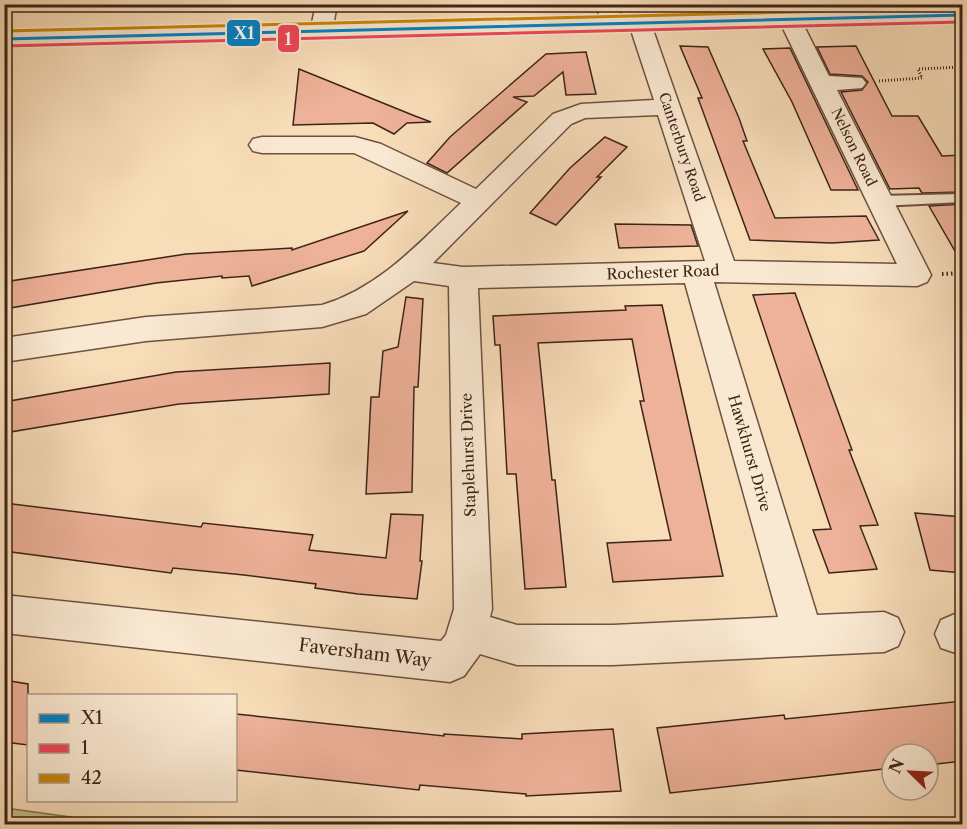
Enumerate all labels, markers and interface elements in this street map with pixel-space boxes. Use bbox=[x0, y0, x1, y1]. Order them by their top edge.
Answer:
line badge: X1 bbox=[226, 19, 261, 47]
text: X1 bbox=[233, 23, 255, 43]
line badge: 1 bbox=[277, 24, 300, 53]
text: 1 bbox=[284, 29, 292, 49]
street label: Canterbury Road bbox=[655, 90, 709, 204]
street label: Nelson Road bbox=[827, 105, 881, 190]
street label: Rochester Road bbox=[606, 261, 720, 283]
street label: Hawkhurst Drive bbox=[724, 392, 776, 514]
street label: Staplehurst Drive bbox=[456, 393, 480, 517]
street label: Faversham Way bbox=[297, 634, 434, 672]
legend bbox=[27, 694, 237, 802]
text: X1 bbox=[80, 707, 103, 729]
text: 1 bbox=[81, 737, 89, 759]
north arrow bbox=[880, 742, 940, 802]
text: N bbox=[884, 755, 908, 776]
text: 42 bbox=[81, 767, 102, 789]

